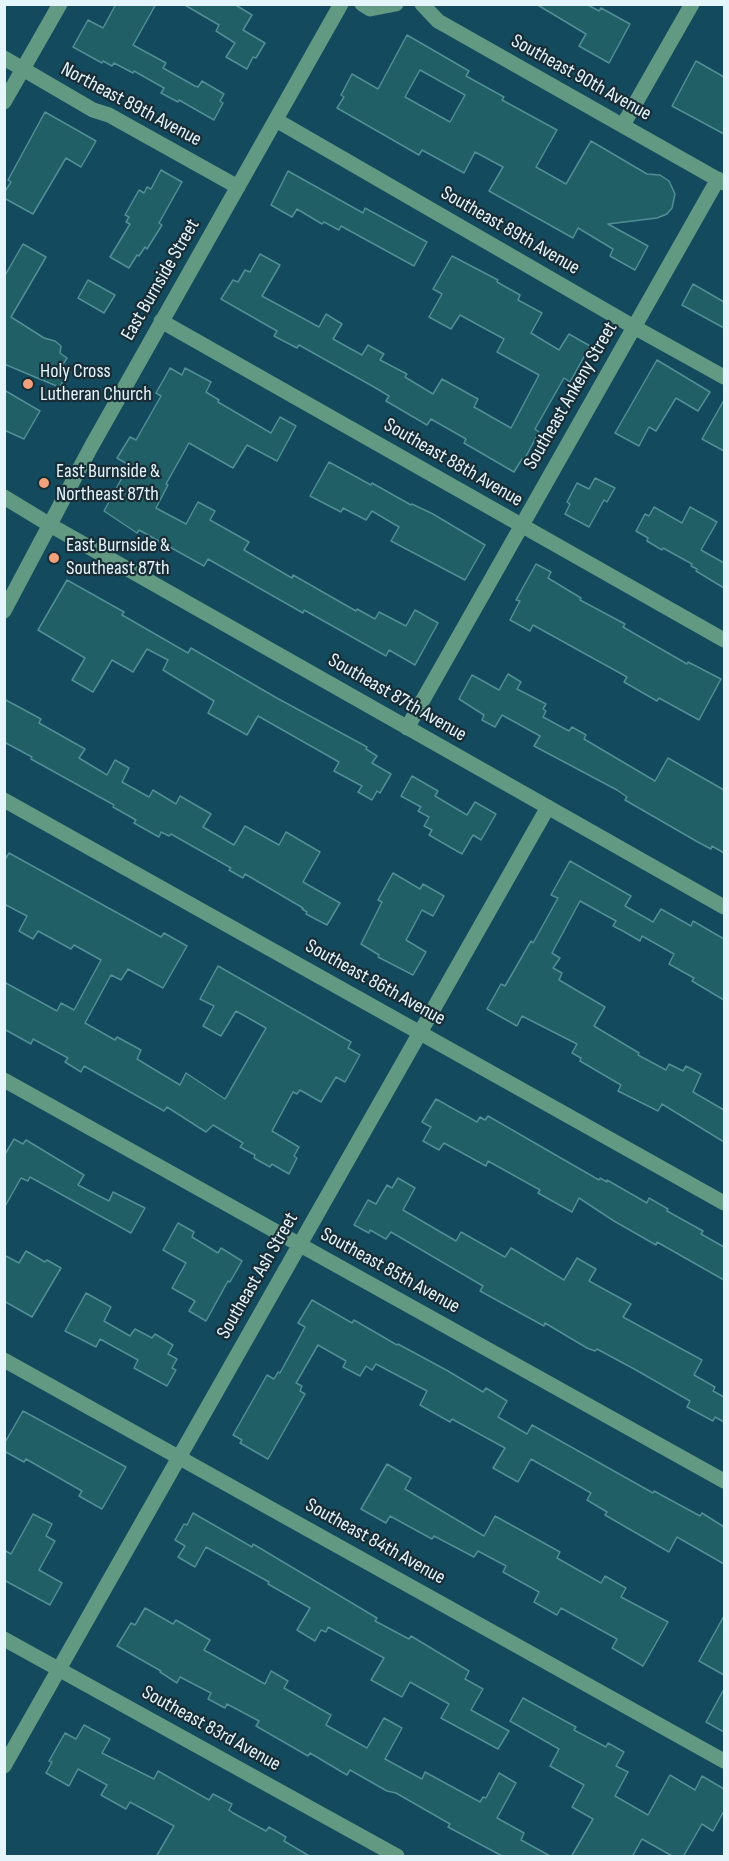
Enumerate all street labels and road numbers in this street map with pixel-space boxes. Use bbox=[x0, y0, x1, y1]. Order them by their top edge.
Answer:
street label: Southeast 90th Avenue bbox=[507, 30, 655, 126]
street label: Northeast 89th Avenue bbox=[57, 58, 205, 152]
street label: Southeast 89th Avenue bbox=[436, 181, 584, 281]
street label: East Burnside Street bbox=[117, 215, 205, 345]
street label: Southeast Ankeny Street bbox=[519, 318, 623, 474]
street label: Southeast 88th Avenue bbox=[379, 414, 527, 512]
street label: Southeast 87th Avenue bbox=[324, 649, 470, 747]
street label: Southeast 86th Avenue bbox=[301, 935, 449, 1031]
street label: Southeast Ash Street bbox=[212, 1209, 304, 1343]
street label: Southeast 85th Avenue bbox=[316, 1223, 464, 1319]
street label: Southeast 84th Avenue bbox=[301, 1494, 449, 1590]
street label: Southeast 83rd Avenue bbox=[137, 1681, 285, 1777]

